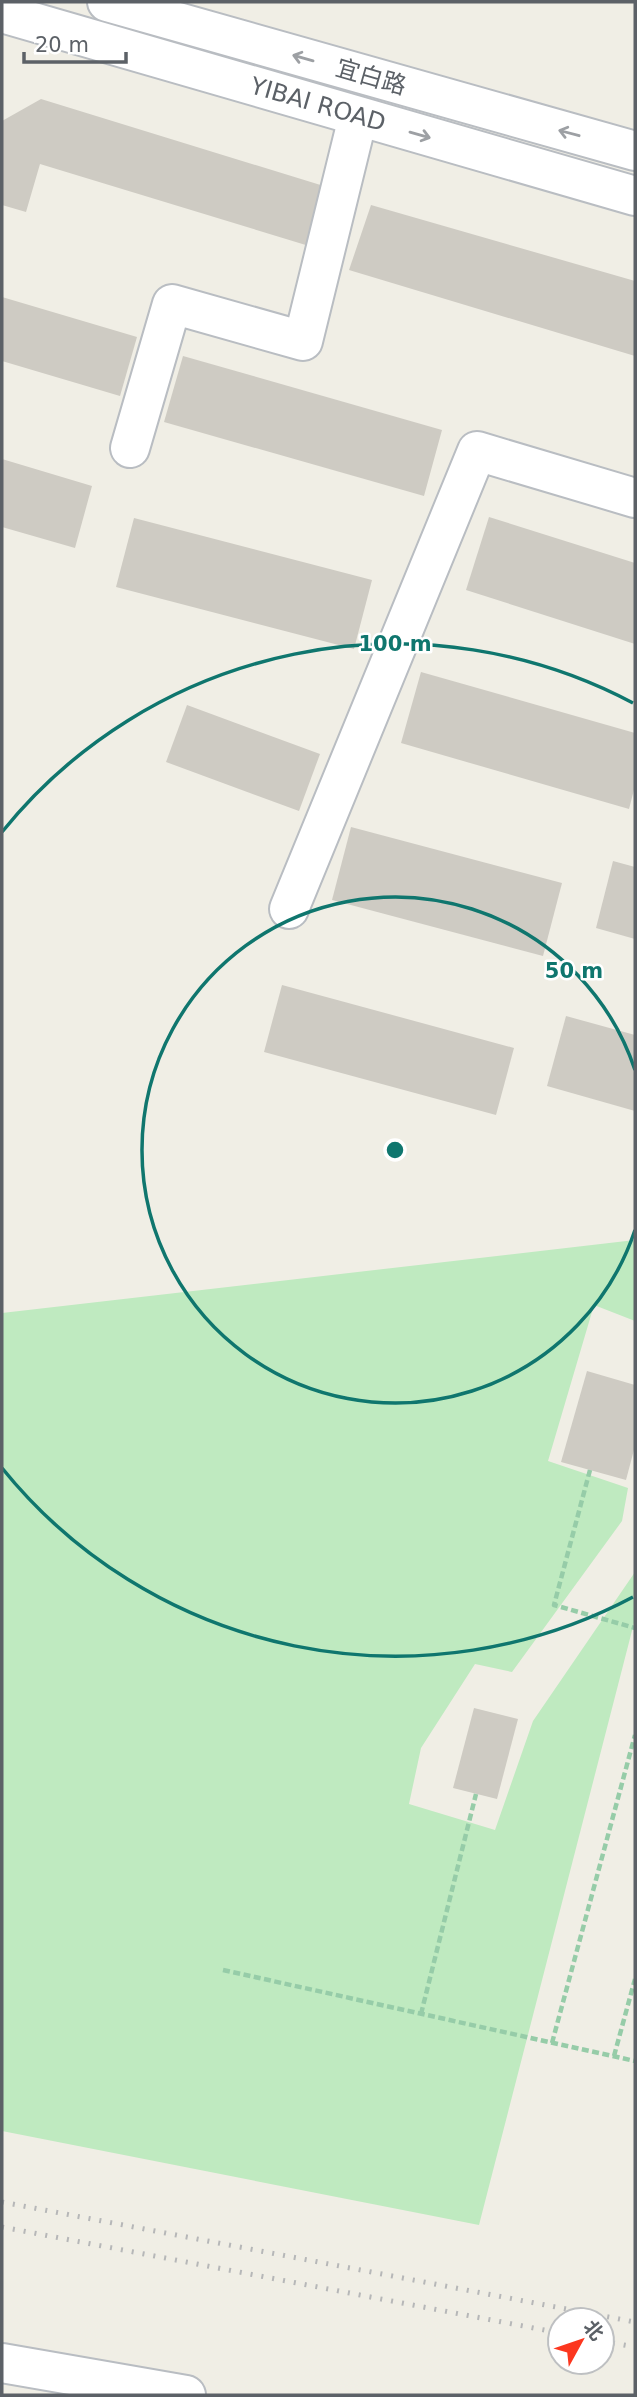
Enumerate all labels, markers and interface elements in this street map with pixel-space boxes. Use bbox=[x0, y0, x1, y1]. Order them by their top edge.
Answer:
scale bar bbox=[24, 21, 126, 65]
text: 20 m bbox=[35, 33, 89, 57]
one-way arrow bbox=[293, 50, 315, 63]
street label: 宜白路 bbox=[333, 54, 409, 100]
street label: YIBAI ROAD bbox=[246, 71, 389, 137]
one-way arrow bbox=[559, 126, 581, 139]
one-way arrow bbox=[409, 129, 431, 142]
text: 100 m bbox=[358, 632, 432, 656]
text: 50 m bbox=[545, 959, 603, 983]
centre of rings bbox=[383, 1138, 407, 1162]
north arrow bbox=[546, 2306, 616, 2376]
text: 北 bbox=[579, 2316, 609, 2344]

